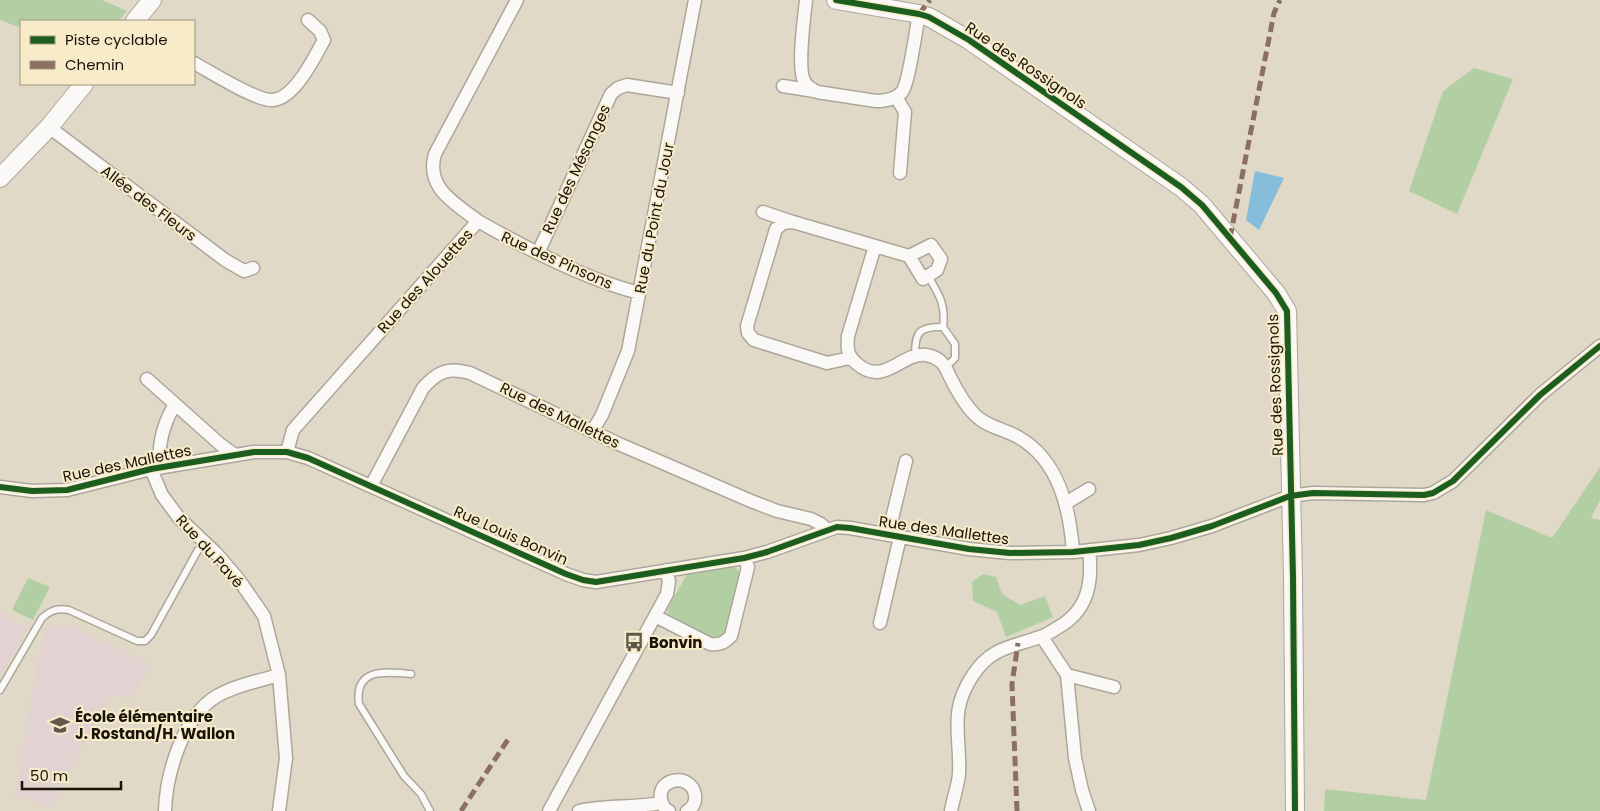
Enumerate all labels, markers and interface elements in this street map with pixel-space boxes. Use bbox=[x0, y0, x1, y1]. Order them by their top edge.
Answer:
street label: Rue des Rossignols bbox=[961, 17, 1091, 114]
legend bbox=[20, 20, 195, 85]
text: Piste cyclable bbox=[65, 29, 168, 50]
text: Chemin bbox=[65, 54, 124, 75]
street label: Rue des Mésanges bbox=[537, 101, 615, 237]
street label: Rue du Point du Jour bbox=[629, 140, 679, 295]
street label: Allée des Fleurs bbox=[97, 160, 201, 246]
street label: Rue des Alouettes bbox=[372, 224, 478, 338]
street label: Rue des Pinsons bbox=[498, 226, 616, 294]
street label: Rue des Rossignols bbox=[1262, 313, 1288, 456]
street label: Rue des Mallettes bbox=[496, 377, 624, 453]
street label: Rue des Mallettes bbox=[61, 439, 193, 487]
street label: Rue Louis Bonvin bbox=[450, 500, 572, 570]
street label: Rue du Pavé bbox=[171, 510, 249, 592]
street label: Rue des Mallettes bbox=[878, 510, 1011, 550]
bus stop icon: Bonvin bbox=[623, 631, 645, 653]
place label: Bonvin bbox=[649, 632, 702, 653]
place label: École élémentaire J. Rostand/H. Wallon bbox=[75, 706, 235, 744]
school or university icon: École élémentaire J. Rostand/H. Wallon bbox=[49, 714, 71, 736]
scale bar bbox=[22, 758, 121, 790]
text: 50 m bbox=[30, 765, 68, 786]

